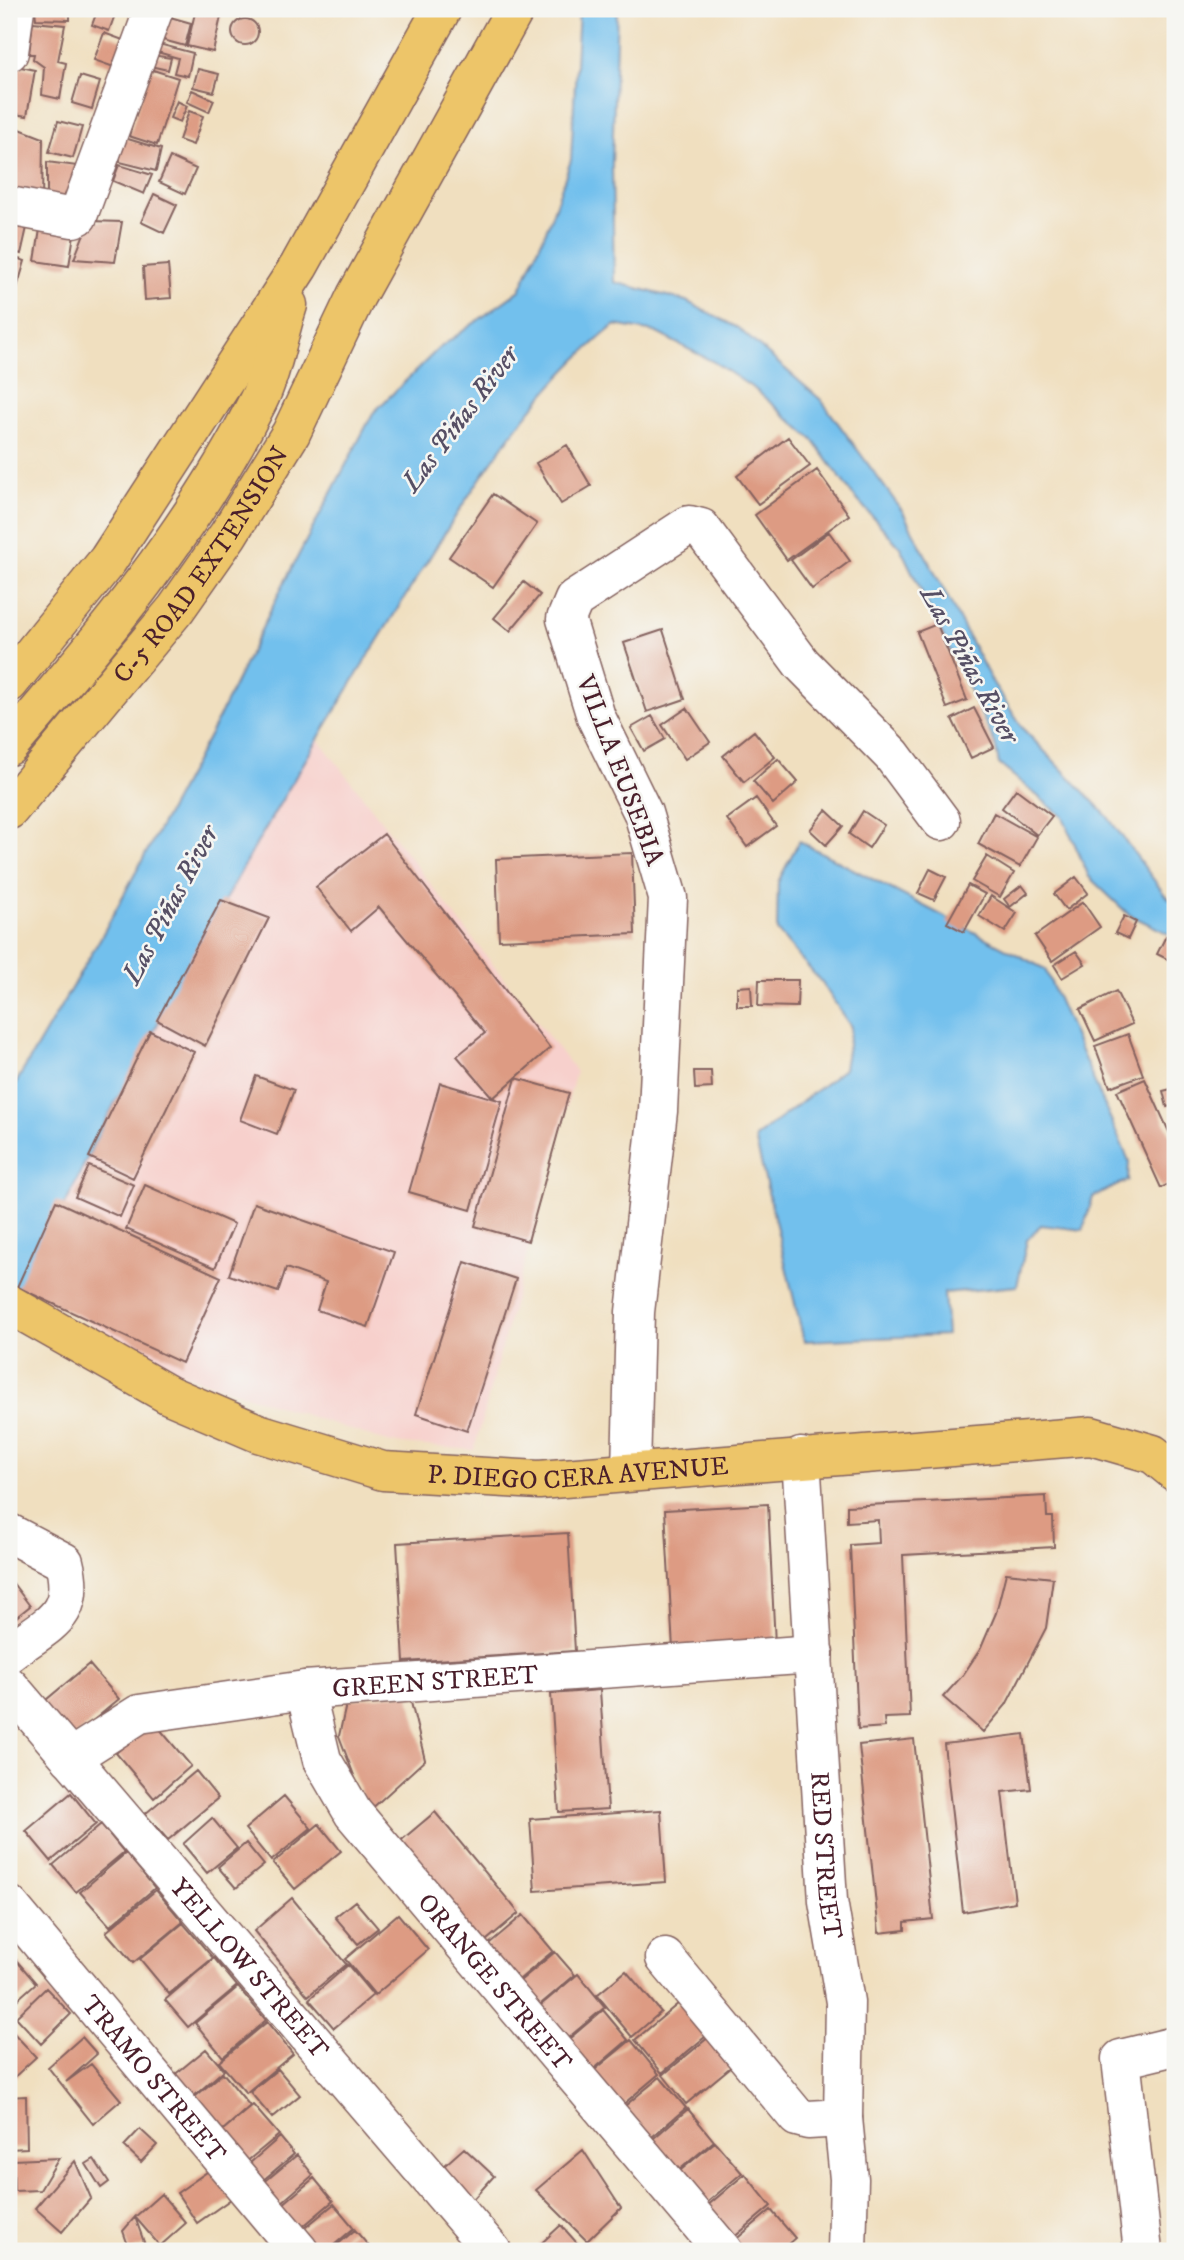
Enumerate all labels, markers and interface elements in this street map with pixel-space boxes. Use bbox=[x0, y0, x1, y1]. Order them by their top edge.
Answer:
water label: Las Piñas River bbox=[393, 337, 528, 501]
street label: C-5 ROAD EXTENSION bbox=[106, 440, 297, 690]
water label: Las Piñas River bbox=[911, 578, 1028, 751]
street label: VILLA EUSEBIA bbox=[568, 670, 671, 871]
water label: Las Piñas River bbox=[113, 818, 228, 992]
street label: P. DIEGO CERA AVENUE bbox=[427, 1450, 730, 1498]
street label: GREEN STREET bbox=[331, 1659, 540, 1706]
street label: RED STREET bbox=[802, 1771, 849, 1942]
street label: YELLOW STREET bbox=[163, 1872, 336, 2066]
street label: ORANGE STREET bbox=[410, 1887, 579, 2078]
street label: TRAMO STREET bbox=[73, 1989, 233, 2170]

